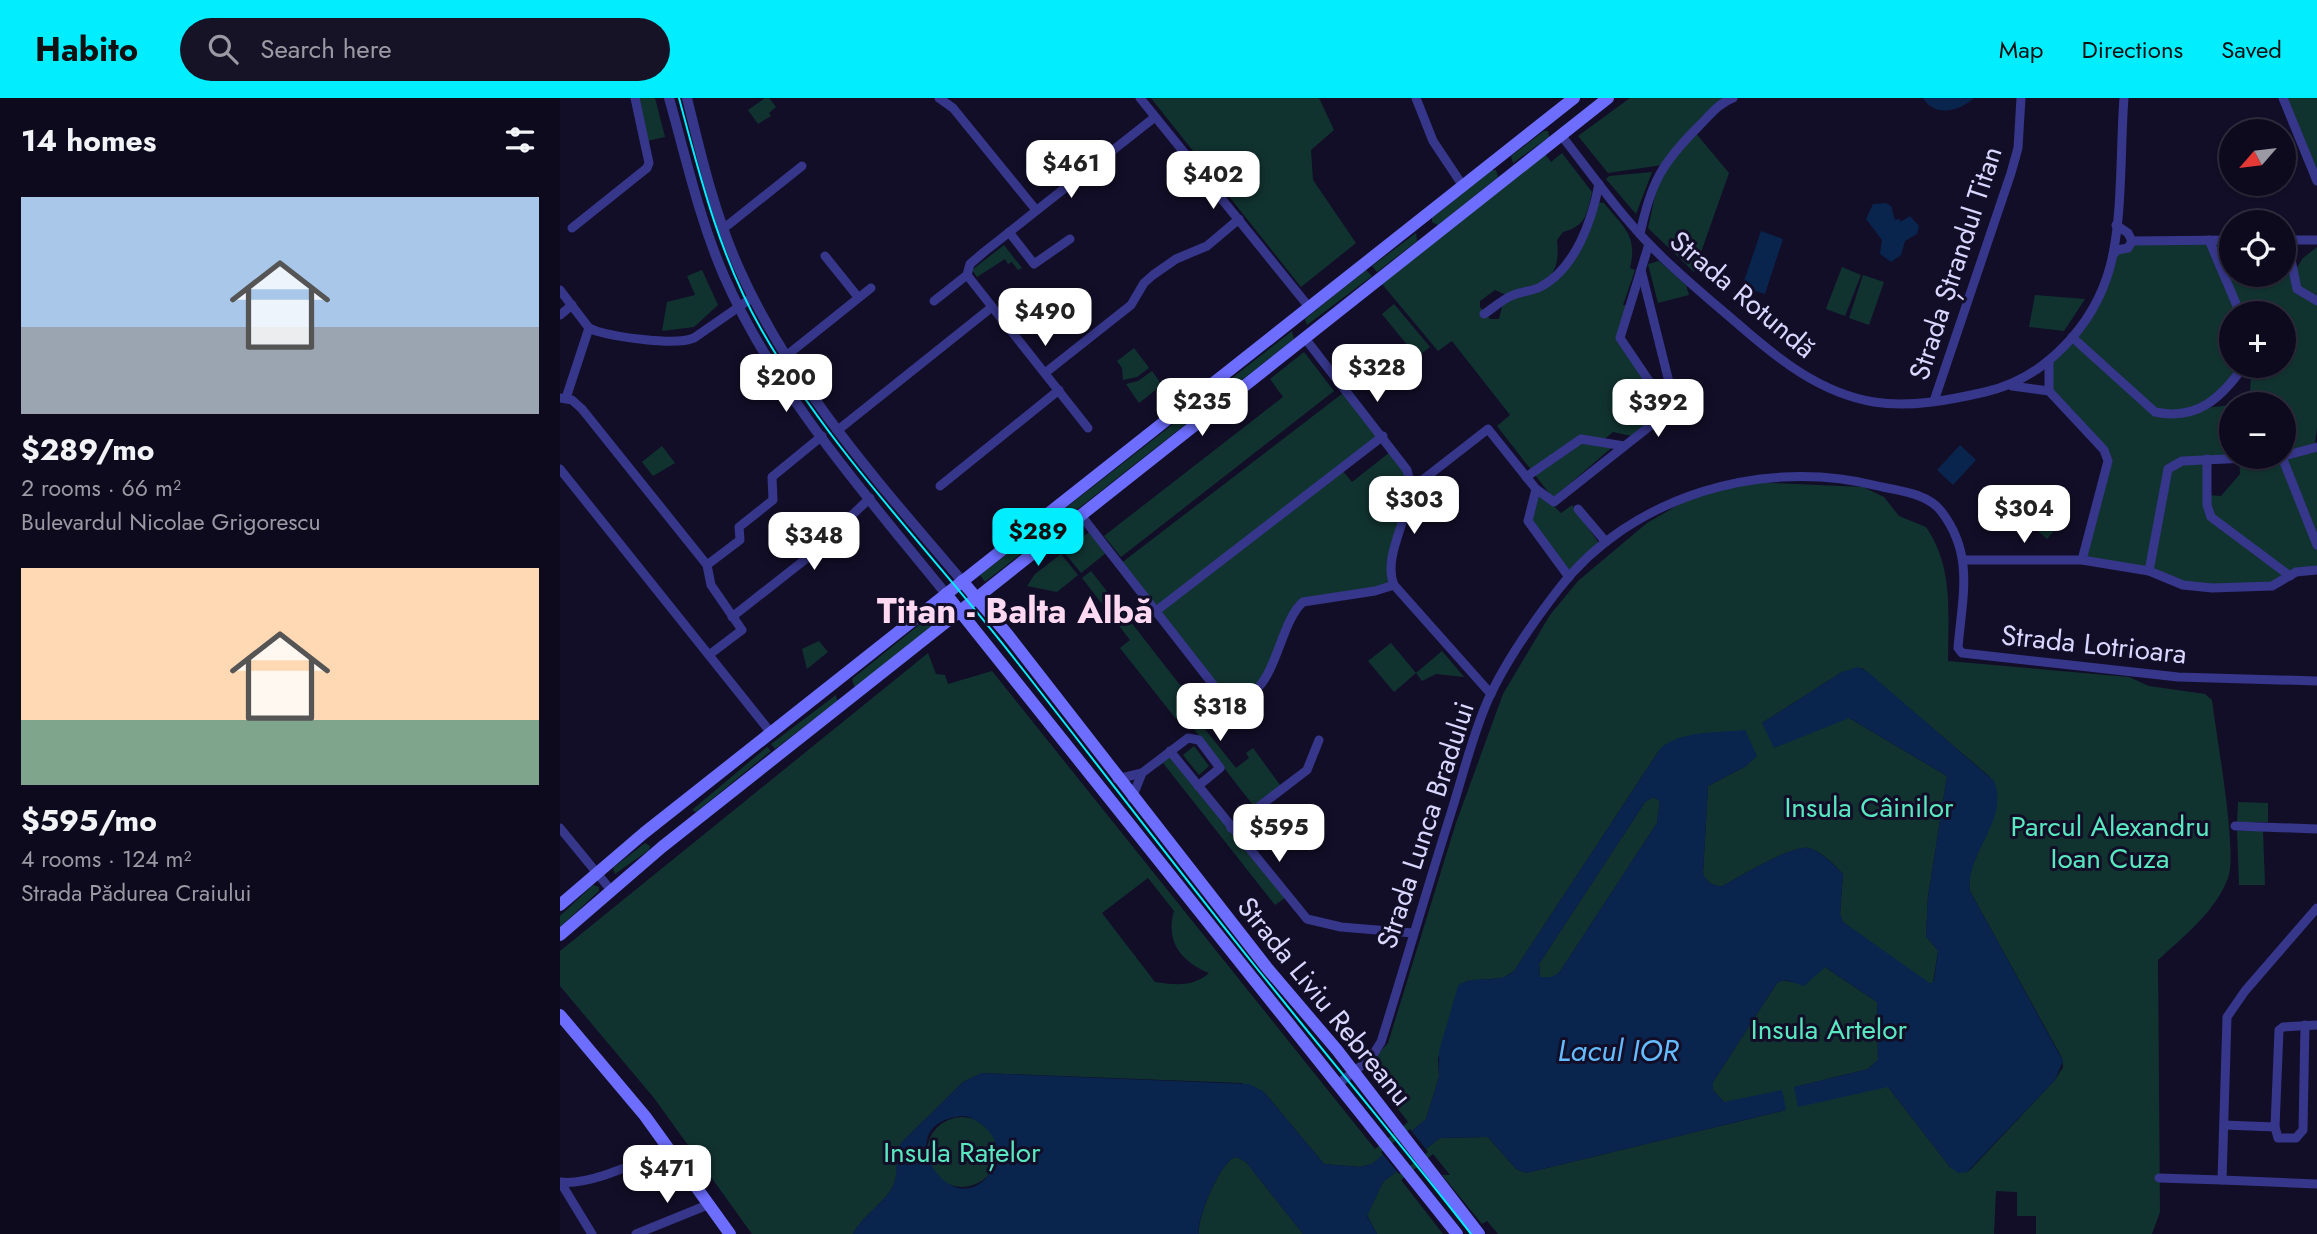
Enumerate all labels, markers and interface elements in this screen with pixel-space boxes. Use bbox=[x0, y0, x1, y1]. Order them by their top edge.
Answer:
search box bbox=[180, 18, 670, 81]
text: Habito bbox=[35, 26, 138, 73]
icon: search bbox=[204, 30, 242, 68]
text: Search here bbox=[260, 30, 392, 68]
text: Map bbox=[1999, 32, 2044, 67]
text: Directions bbox=[2082, 32, 2183, 67]
text: Saved bbox=[2221, 32, 2282, 67]
text: 14 homes bbox=[21, 119, 156, 162]
north arrow bbox=[2219, 119, 2296, 196]
map controls bbox=[2219, 119, 2296, 469]
icon: filters bbox=[501, 121, 539, 159]
pin: $461 bbox=[1030, 140, 1112, 200]
street label: Strada Ștrandul Titan bbox=[1898, 141, 2013, 385]
text: $461 bbox=[1042, 146, 1100, 180]
pin: $402 bbox=[1172, 152, 1254, 211]
text: $402 bbox=[1183, 157, 1243, 191]
button: locate bbox=[2219, 210, 2296, 287]
street label: Strada Rotundă bbox=[1661, 221, 1825, 368]
icon: home bbox=[217, 242, 343, 368]
pin: $490 bbox=[1004, 288, 1086, 348]
text: $490 bbox=[1015, 294, 1075, 328]
button: + bbox=[2219, 301, 2296, 378]
pin: $328 bbox=[1336, 344, 1418, 404]
text: $328 bbox=[1348, 350, 1406, 384]
pin: $200 bbox=[745, 354, 827, 414]
text: $200 bbox=[756, 360, 816, 394]
pin: $235 bbox=[1161, 378, 1243, 438]
pin: $392 bbox=[1617, 380, 1699, 439]
text: $235 bbox=[1173, 384, 1231, 418]
text: $392 bbox=[1628, 385, 1688, 419]
button: − bbox=[2219, 392, 2296, 469]
text: $289/mo bbox=[21, 428, 155, 471]
text: 2 rooms · 66 m² bbox=[21, 471, 181, 505]
pin: $303 bbox=[1373, 476, 1455, 536]
text: $303 bbox=[1385, 482, 1443, 516]
pin: $304 bbox=[1983, 486, 2065, 545]
text: $304 bbox=[1994, 491, 2054, 525]
text: Bulevardul Nicolae Grigorescu bbox=[21, 505, 321, 539]
pin: $289 bbox=[997, 508, 1079, 568]
pin: $348 bbox=[773, 512, 855, 572]
text: $289 bbox=[1008, 514, 1068, 548]
text: $348 bbox=[784, 518, 844, 552]
district label: Titan - Balta Albă bbox=[877, 586, 1153, 636]
icon: home bbox=[217, 613, 343, 739]
street label: Strada Lotrioara bbox=[1999, 614, 2189, 675]
pin: $318 bbox=[1179, 684, 1261, 743]
text: $318 bbox=[1193, 689, 1247, 723]
street label: Strada Lunca Bradului bbox=[1366, 696, 1485, 954]
park label: Insula Câinilor bbox=[1784, 787, 1954, 828]
text: $595/mo bbox=[21, 799, 157, 842]
pin: $595 bbox=[1238, 804, 1320, 864]
park label: Parcul Alexandru Ioan Cuza bbox=[2010, 806, 2210, 879]
text: $595 bbox=[1249, 810, 1309, 844]
text: 4 rooms · 124 m² bbox=[21, 842, 192, 876]
text: Strada Pădurea Craiului bbox=[21, 876, 252, 910]
street label: Strada Liviu Rebreanu bbox=[1227, 888, 1422, 1114]
park label: Insula Artelor bbox=[1751, 1009, 1908, 1050]
water label: Lacul IOR bbox=[1557, 1029, 1679, 1072]
park label: Insula Rațelor bbox=[883, 1132, 1041, 1173]
pin: $471 bbox=[626, 1146, 708, 1205]
text: $471 bbox=[639, 1151, 695, 1185]

